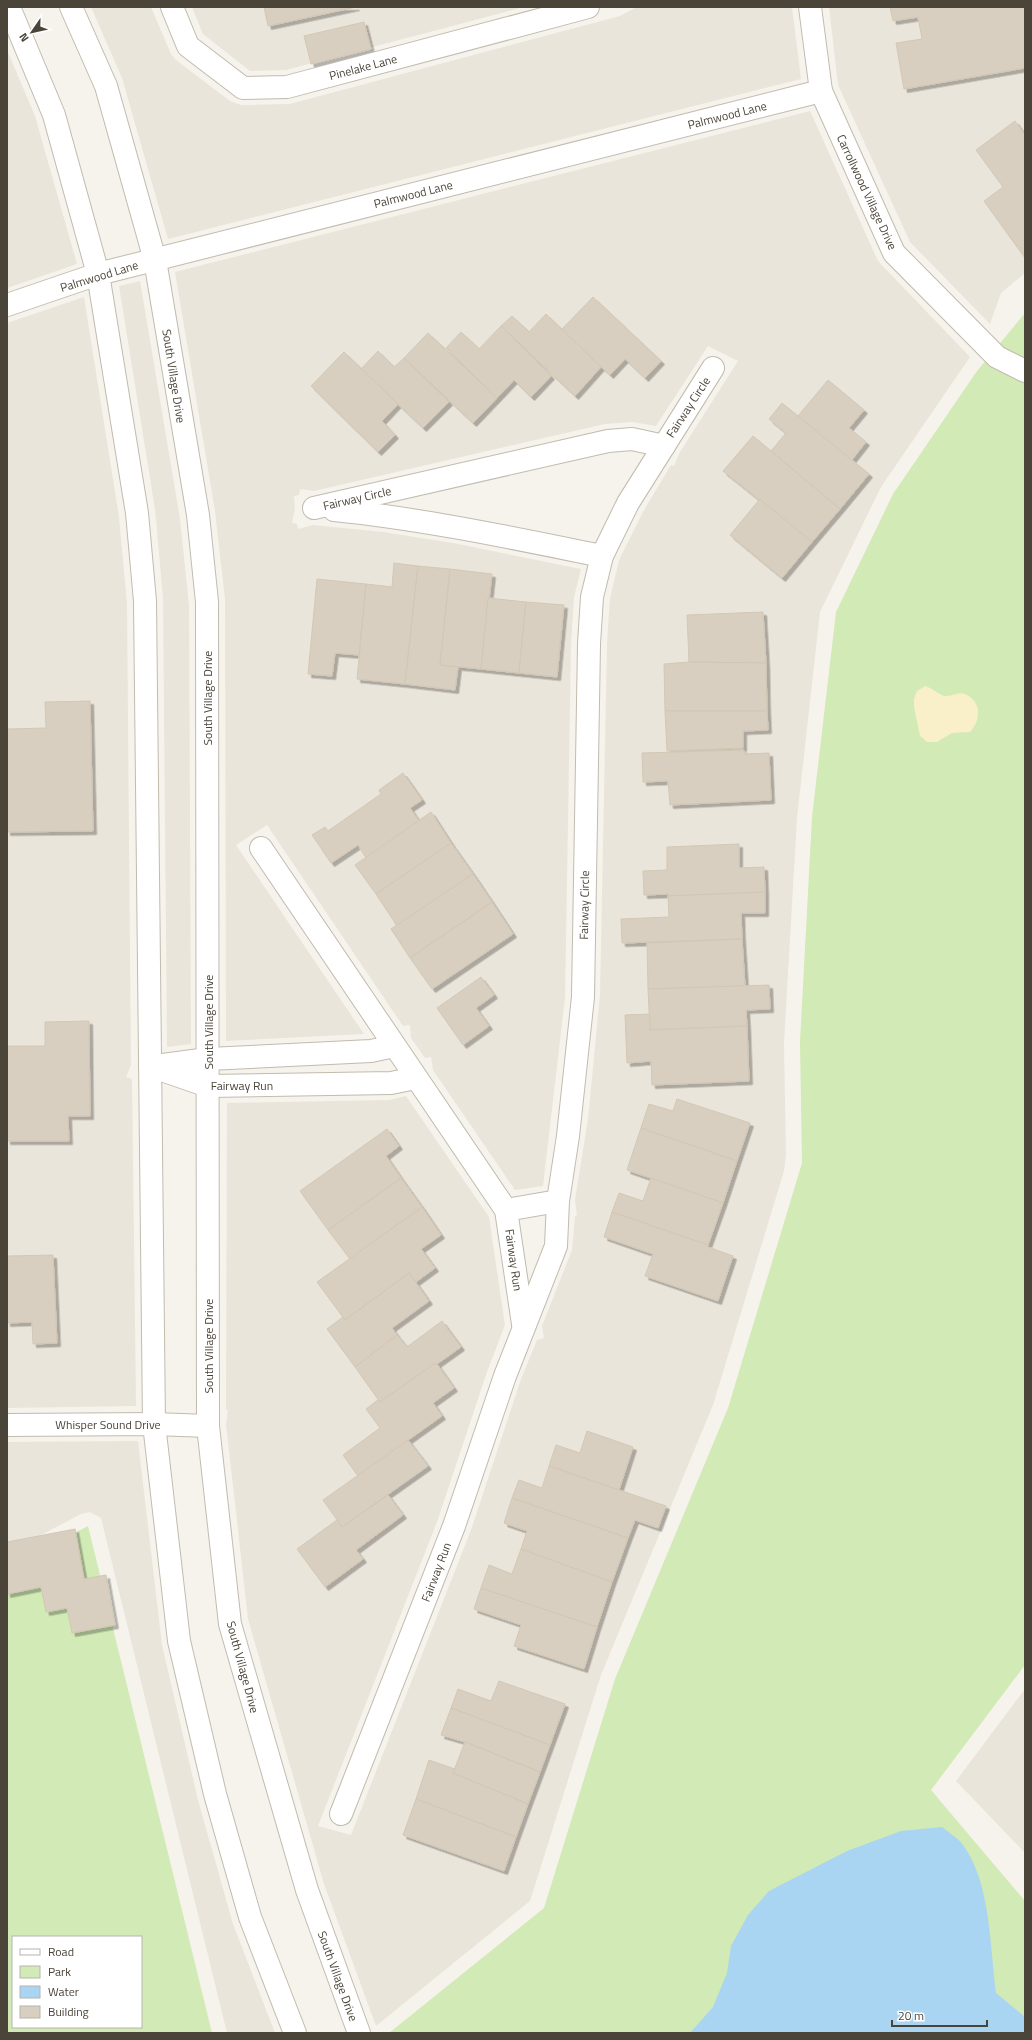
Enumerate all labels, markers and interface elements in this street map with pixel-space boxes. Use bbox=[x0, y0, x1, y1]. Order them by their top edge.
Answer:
north arrow bbox=[12, 12, 52, 52]
text: N bbox=[15, 30, 32, 45]
street label: Pinelake Lane bbox=[327, 49, 399, 85]
street label: Palmwood Lane bbox=[685, 96, 769, 134]
street label: Carrollwood Village Drive bbox=[832, 131, 902, 253]
street label: Palmwood Lane bbox=[371, 175, 455, 213]
street label: Palmwood Lane bbox=[58, 255, 140, 297]
street label: South Village Drive bbox=[157, 328, 191, 424]
street label: Fairway Circle bbox=[661, 373, 715, 441]
street label: Fairway Circle bbox=[321, 481, 393, 515]
street label: South Village Drive bbox=[198, 651, 217, 745]
street label: Fairway Circle bbox=[574, 870, 594, 940]
street label: South Village Drive bbox=[199, 975, 218, 1069]
street label: Fairway Run bbox=[211, 1076, 273, 1095]
street label: Fairway Run bbox=[500, 1228, 528, 1292]
street label: South Village Drive bbox=[199, 1299, 218, 1393]
street label: Whisper Sound Drive bbox=[55, 1415, 161, 1434]
street label: Fairway Run bbox=[416, 1539, 456, 1605]
street label: South Village Drive bbox=[222, 1619, 264, 1715]
street label: South Village Drive bbox=[313, 1928, 363, 2024]
legend bbox=[12, 1936, 142, 2028]
text: Road bbox=[48, 1942, 74, 1961]
text: Park bbox=[48, 1962, 71, 1981]
text: Water bbox=[48, 1982, 79, 2001]
text: Building bbox=[48, 2002, 89, 2021]
scale bar bbox=[892, 2002, 987, 2028]
text: 20 m bbox=[898, 2006, 924, 2025]

